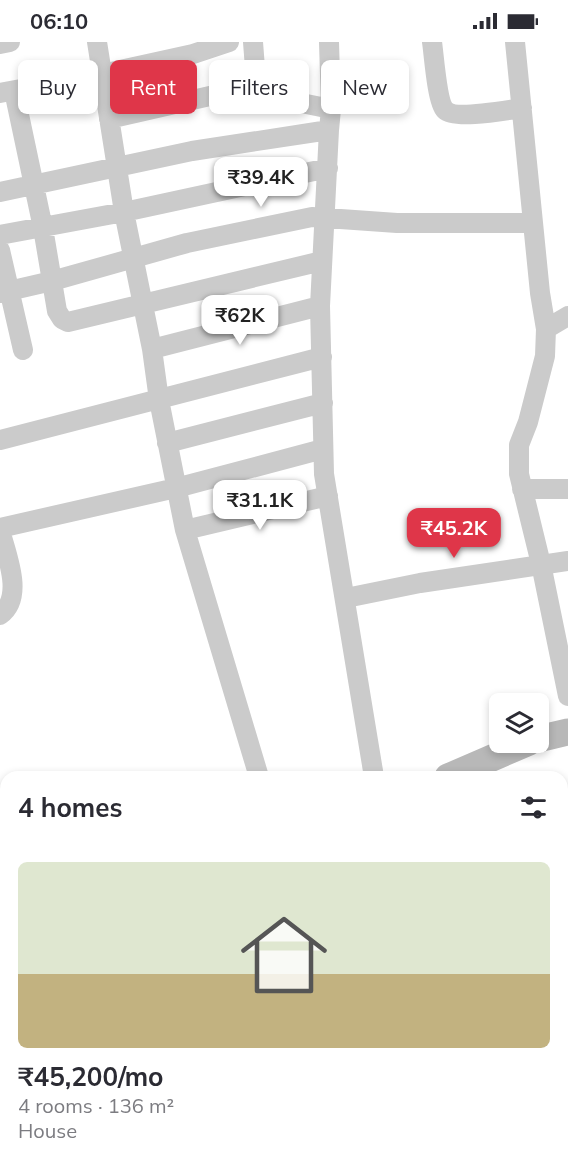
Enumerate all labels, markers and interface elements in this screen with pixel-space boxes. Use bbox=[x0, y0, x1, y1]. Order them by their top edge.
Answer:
text: 06:10 bbox=[30, 7, 88, 35]
chip: Buy bbox=[18, 60, 98, 114]
chip: Rent bbox=[110, 60, 197, 114]
chip: Filters bbox=[209, 60, 309, 114]
chip: New bbox=[321, 60, 409, 114]
pin: ₹39.4K bbox=[212, 157, 310, 208]
text: ₹39.4K bbox=[228, 164, 294, 189]
pin: ₹62K bbox=[204, 295, 276, 346]
text: ₹62K bbox=[215, 302, 265, 327]
pin: ₹31.1K bbox=[211, 480, 309, 531]
text: ₹31.1K bbox=[227, 487, 293, 512]
pin: ₹45.2K bbox=[405, 508, 503, 559]
text: ₹45.2K bbox=[421, 515, 487, 540]
map controls bbox=[489, 693, 549, 753]
button: layers bbox=[489, 693, 549, 753]
text: 4 homes bbox=[18, 791, 122, 824]
icon: filters bbox=[517, 791, 550, 824]
icon: home bbox=[230, 901, 338, 1009]
text: ₹45,200/mo bbox=[18, 1060, 163, 1093]
text: 4 rooms · 136 m² bbox=[18, 1093, 174, 1118]
text: House bbox=[18, 1118, 77, 1143]

